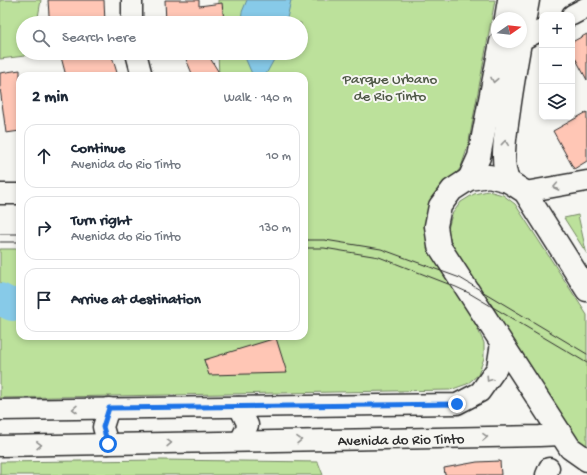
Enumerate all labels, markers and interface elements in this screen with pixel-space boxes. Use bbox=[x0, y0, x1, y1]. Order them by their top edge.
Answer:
north arrow bbox=[491, 12, 527, 48]
map controls bbox=[539, 12, 575, 120]
button: + bbox=[539, 12, 575, 48]
search box bbox=[16, 16, 308, 60]
icon: search bbox=[30, 27, 52, 49]
text: Search here bbox=[62, 29, 136, 47]
button: − bbox=[539, 48, 575, 84]
park label: Parque Urbano de Rio Tinto bbox=[342, 71, 437, 106]
one-way arrow bbox=[490, 77, 498, 83]
button: layers bbox=[539, 84, 575, 120]
text: 2 min bbox=[32, 88, 68, 108]
text: Walk · 140 m bbox=[224, 91, 292, 106]
text: Continue bbox=[71, 140, 125, 158]
one-way arrow bbox=[500, 140, 509, 146]
icon: ahead bbox=[33, 145, 55, 167]
text: 10 m bbox=[266, 149, 291, 164]
text: Avenida do Rio Tinto bbox=[71, 158, 181, 173]
one-way arrow bbox=[553, 183, 559, 191]
text: Turn right bbox=[71, 212, 131, 230]
icon: right bbox=[33, 217, 55, 239]
text: 130 m bbox=[259, 221, 291, 236]
text: Avenida do Rio Tinto bbox=[71, 230, 181, 245]
icon: arrive bbox=[33, 289, 55, 311]
text: Arrive at destination bbox=[71, 291, 201, 309]
one-way arrow bbox=[486, 375, 494, 382]
route end bbox=[448, 395, 466, 413]
one-way arrow bbox=[72, 405, 78, 413]
street label: Avenida do Rio Tinto bbox=[337, 431, 465, 451]
one-way arrow bbox=[482, 433, 488, 441]
route start bbox=[99, 435, 117, 453]
one-way arrow bbox=[296, 436, 302, 445]
one-way arrow bbox=[166, 439, 172, 447]
one-way arrow bbox=[36, 441, 42, 449]

